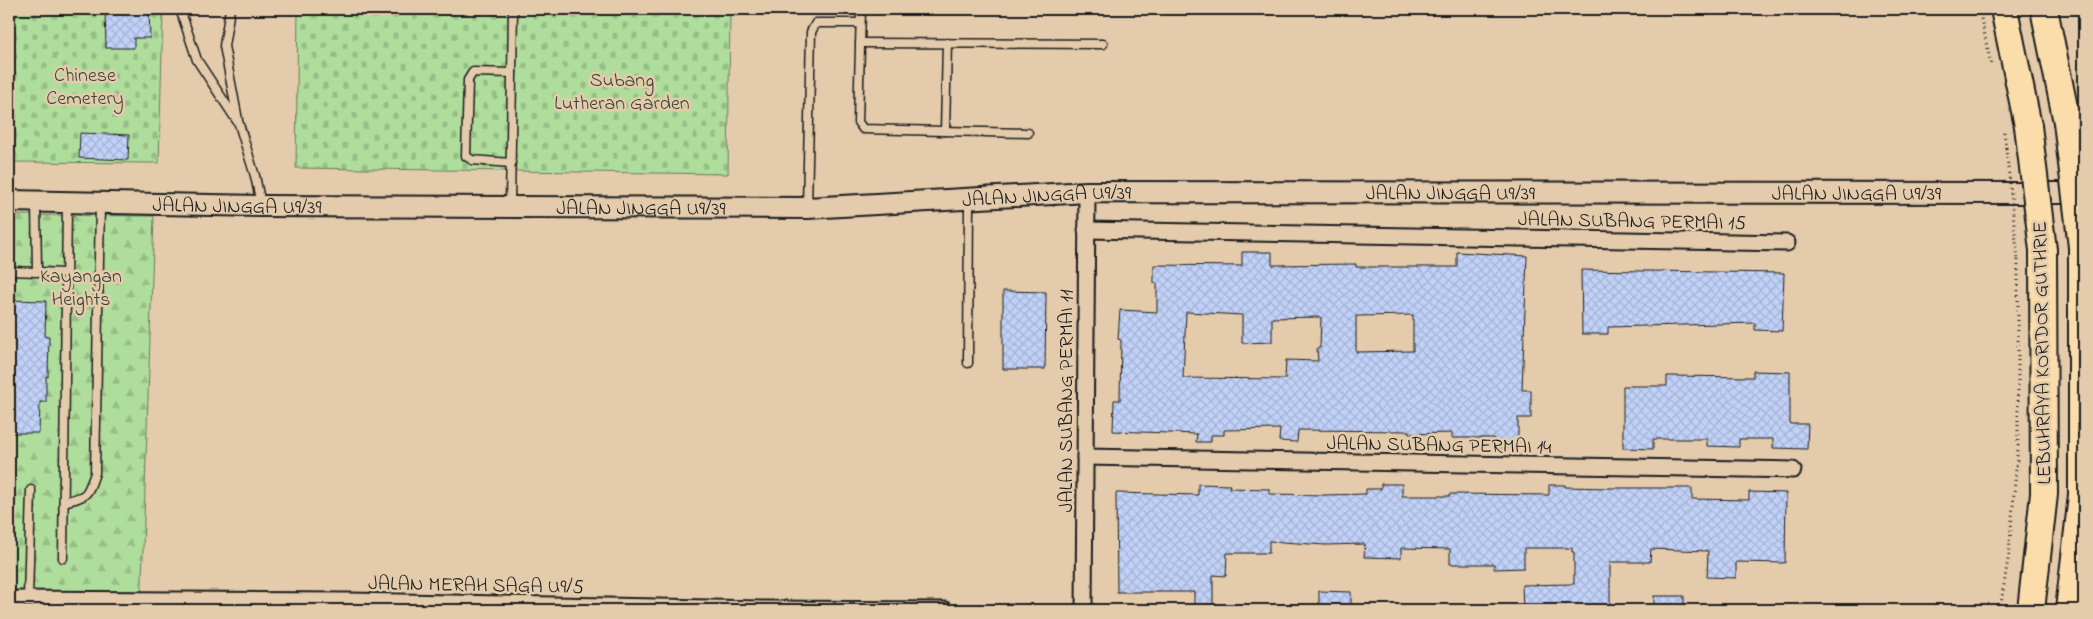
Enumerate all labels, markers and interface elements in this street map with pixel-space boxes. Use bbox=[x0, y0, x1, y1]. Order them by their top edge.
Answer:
park label: Chinese Cemetery bbox=[46, 62, 124, 114]
park label: Subang Lutheran Garden bbox=[554, 67, 690, 119]
street label: JALAN JINGGA U9/39 bbox=[961, 180, 1131, 216]
street label: JALAN JINGGA U9/39 bbox=[1366, 180, 1535, 209]
street label: JALAN JINGGA U9/39 bbox=[1772, 181, 1941, 210]
street label: JALAN JINGGA U9/39 bbox=[152, 192, 322, 223]
street label: JALAN JINGGA U9/39 bbox=[556, 195, 726, 225]
street label: JALAN SUBANG PERMAI 15 bbox=[1518, 206, 1746, 239]
street label: LEBUHRAYA KORIDOR GUTHRIE bbox=[2027, 221, 2060, 485]
park label: Kayangan Heights bbox=[40, 263, 122, 316]
street label: JALAN SUBANG PERMAI 11 bbox=[1053, 289, 1082, 513]
street label: JALAN SUBANG PERMAI 14 bbox=[1326, 430, 1552, 463]
street label: JALAN MERAH SAGA U9/5 bbox=[368, 570, 584, 603]

